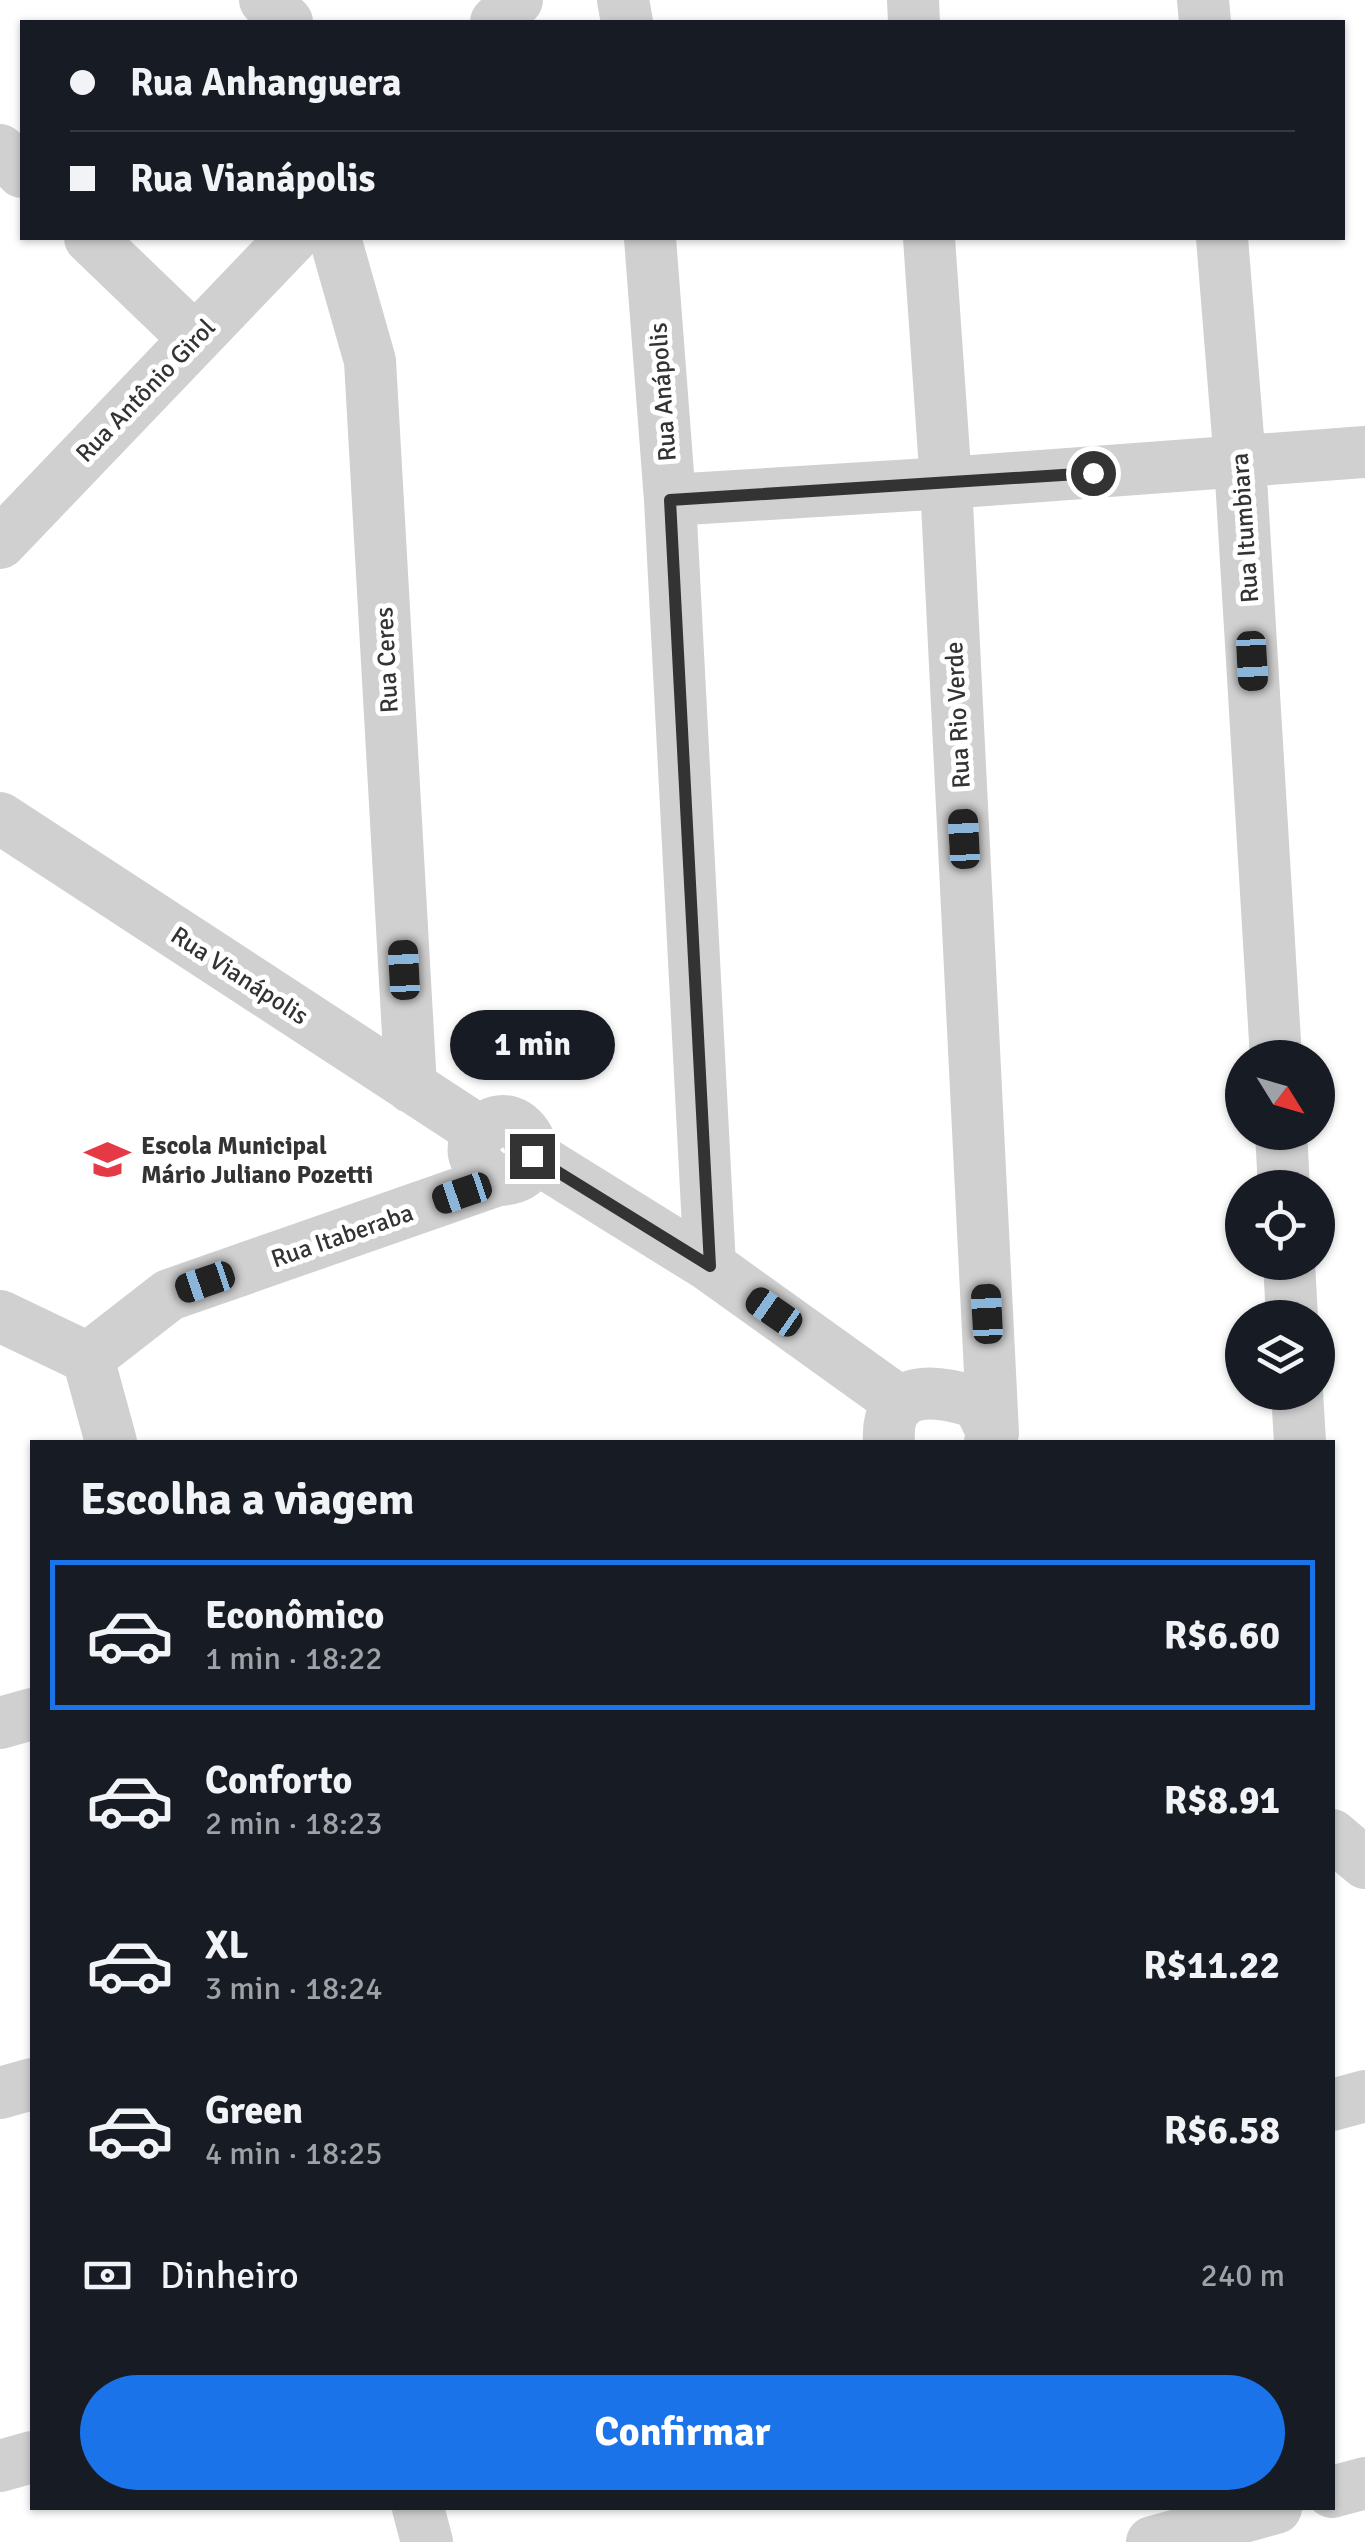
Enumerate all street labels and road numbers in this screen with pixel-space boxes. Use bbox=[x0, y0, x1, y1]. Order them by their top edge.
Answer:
street label: Rua Antônio Girol bbox=[69, 312, 222, 469]
street label: Rua Anápolis bbox=[642, 321, 683, 462]
street label: Rua Itumbiara bbox=[1224, 452, 1265, 604]
street label: Rua Ceres bbox=[368, 606, 405, 714]
street label: Rua Rio Verde bbox=[938, 641, 977, 789]
street label: Rua Vianápolis bbox=[165, 919, 314, 1031]
street label: Rua Itaberaba bbox=[267, 1197, 417, 1274]

